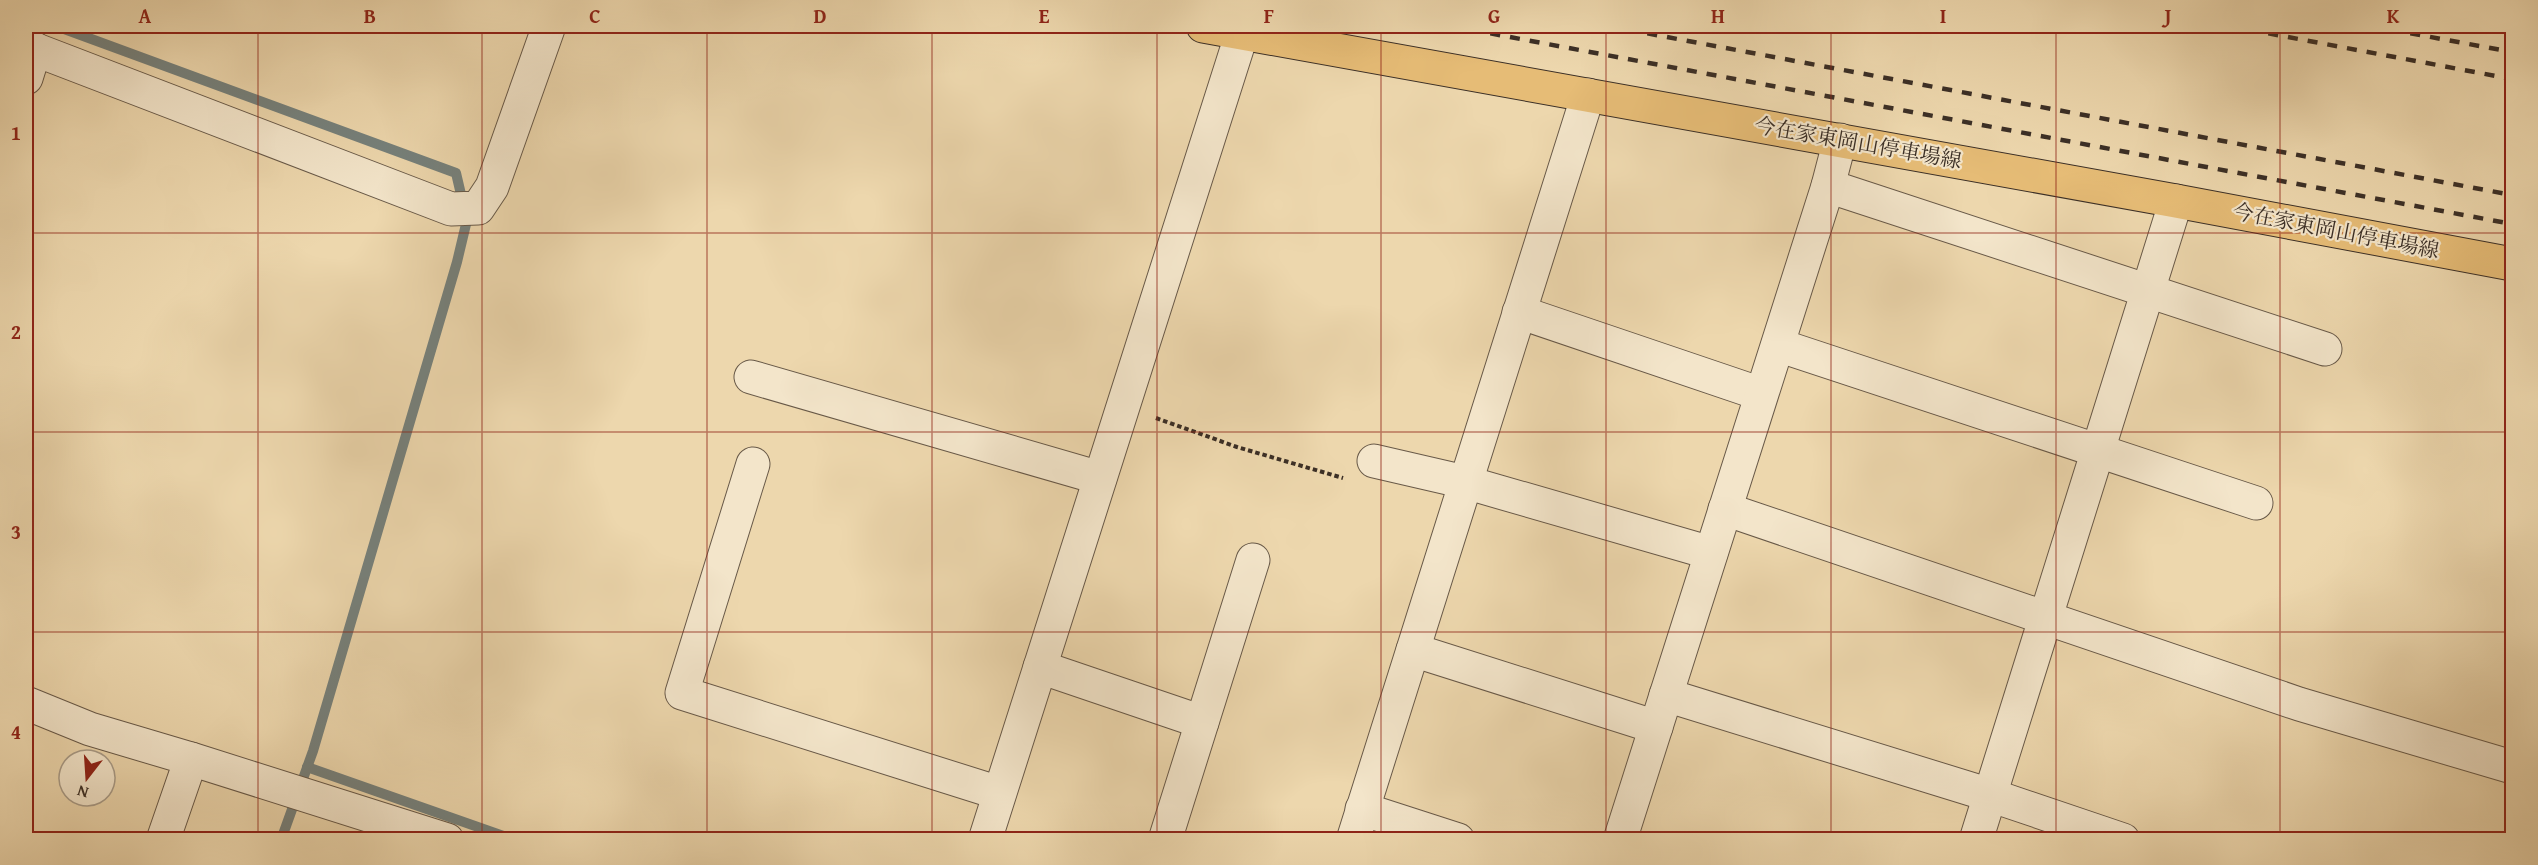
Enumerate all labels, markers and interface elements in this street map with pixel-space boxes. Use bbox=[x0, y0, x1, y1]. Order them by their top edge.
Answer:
text: A bbox=[139, 1, 152, 30]
text: B bbox=[364, 1, 376, 30]
text: C bbox=[589, 1, 601, 30]
text: D bbox=[813, 1, 827, 30]
text: E bbox=[1039, 1, 1050, 30]
text: F bbox=[1264, 1, 1274, 30]
text: G bbox=[1488, 1, 1500, 30]
text: H bbox=[1711, 1, 1725, 30]
text: I bbox=[1940, 1, 1946, 30]
text: J bbox=[2162, 1, 2172, 30]
text: K bbox=[2387, 1, 2400, 30]
street label: 今在家東岡山停車場線 bbox=[1752, 109, 1964, 176]
text: 1 bbox=[11, 118, 21, 147]
street label: 今在家東岡山停車場線 bbox=[2230, 195, 2442, 266]
text: 2 bbox=[11, 317, 21, 346]
text: 3 bbox=[11, 517, 21, 546]
text: 4 bbox=[11, 717, 21, 746]
north arrow bbox=[57, 748, 117, 808]
text: N bbox=[74, 779, 91, 805]

